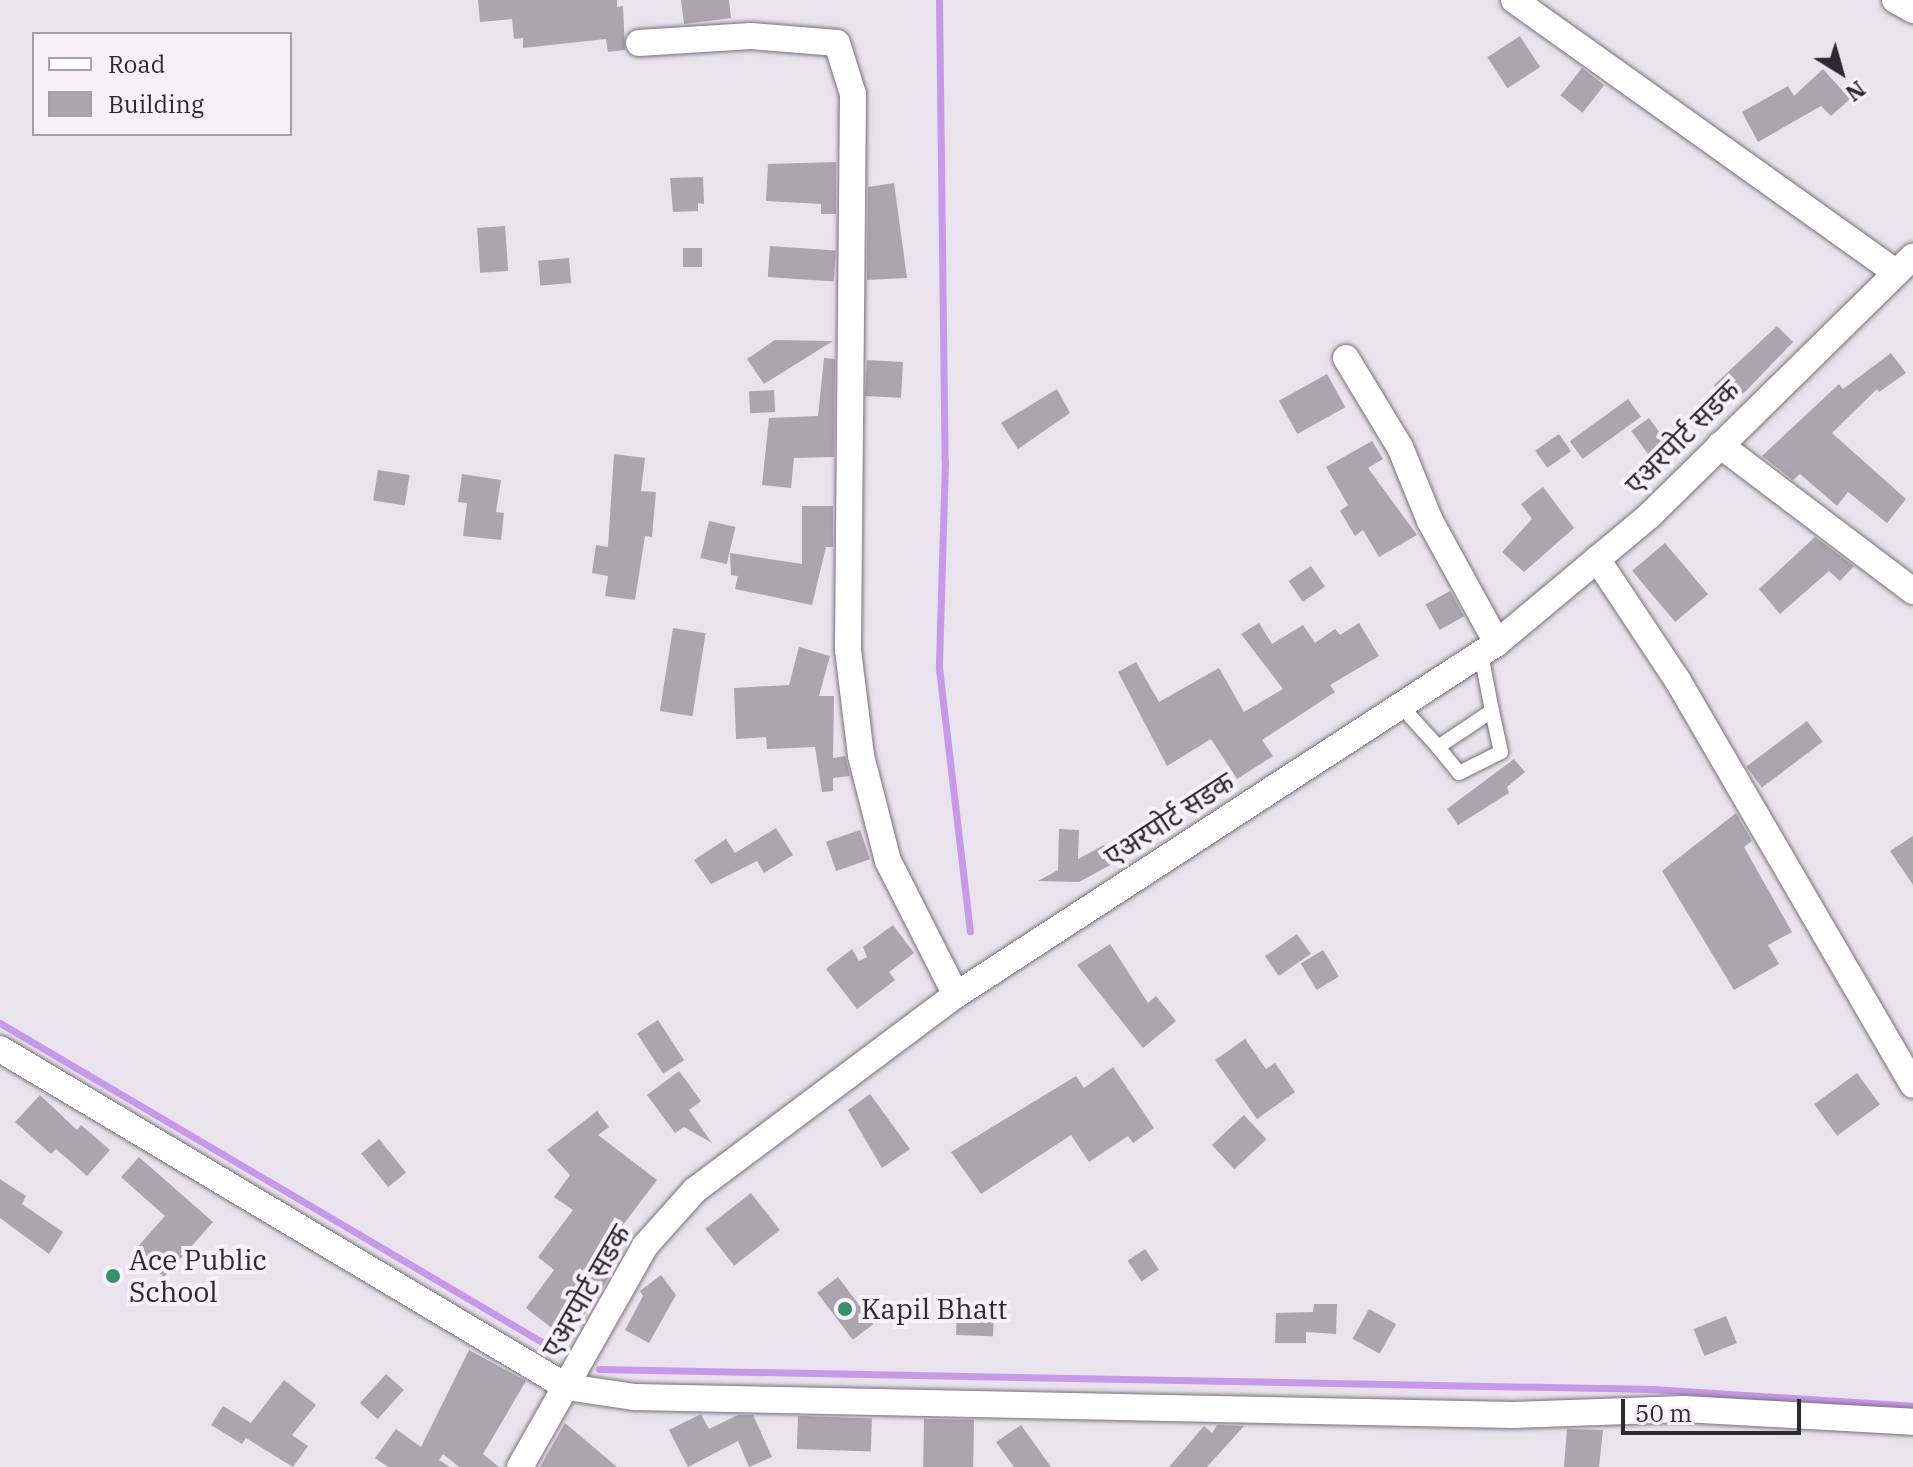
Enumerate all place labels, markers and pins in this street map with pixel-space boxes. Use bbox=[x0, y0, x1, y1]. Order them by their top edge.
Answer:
place label: Ace Public School bbox=[129, 1243, 267, 1309]
marker: Ace Public School bbox=[104, 1267, 122, 1285]
place label: Kapil Bhatt bbox=[861, 1292, 1007, 1326]
marker: Kapil Bhatt bbox=[836, 1300, 854, 1318]

